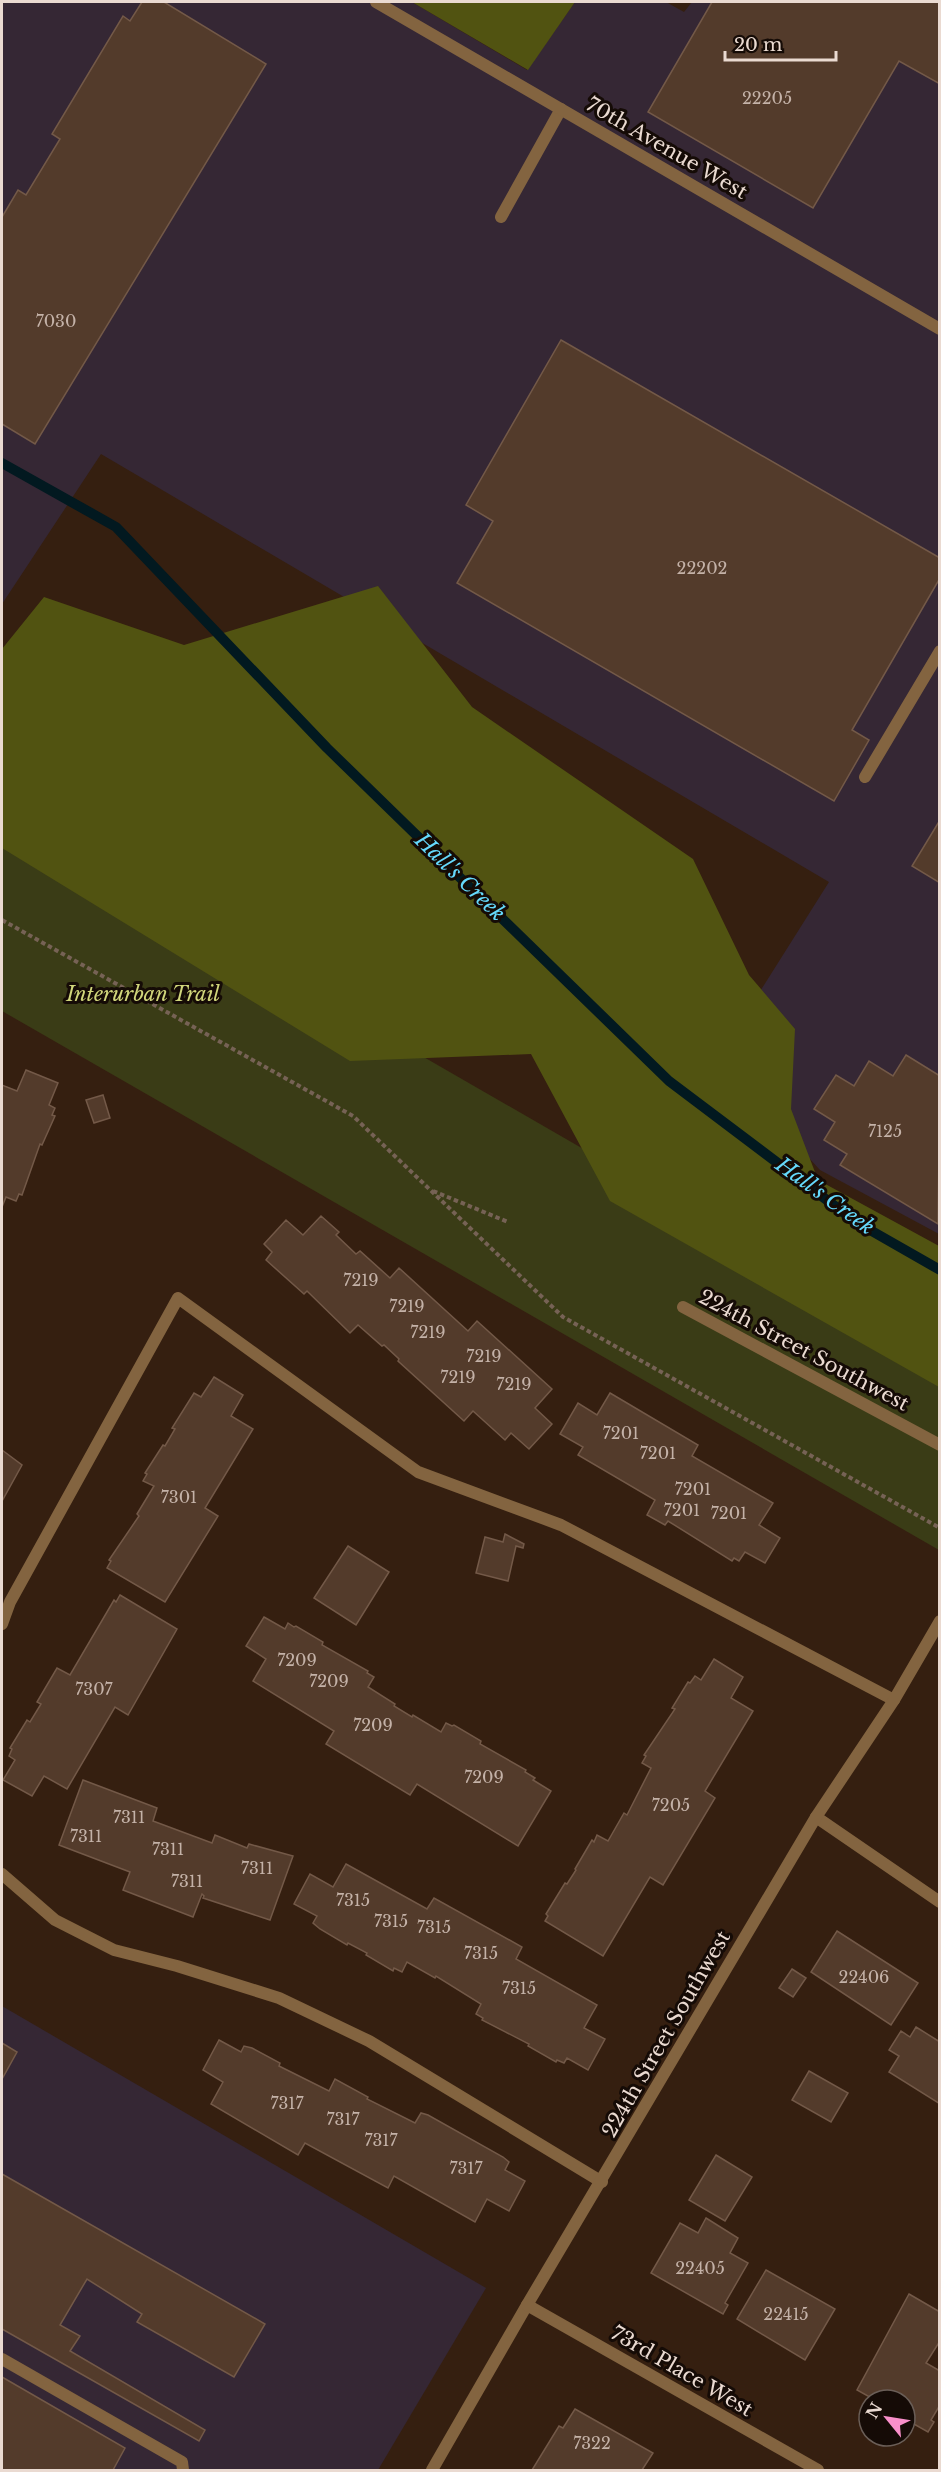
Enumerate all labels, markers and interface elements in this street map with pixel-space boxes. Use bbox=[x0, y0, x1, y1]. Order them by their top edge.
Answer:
scale bar bbox=[725, 24, 836, 62]
text: 20 m bbox=[734, 34, 782, 56]
house number: 22205 bbox=[742, 88, 792, 108]
street label: 70th Avenue West bbox=[582, 92, 752, 204]
house number: 7030 bbox=[36, 311, 76, 331]
house number: 22202 bbox=[677, 558, 727, 578]
water label: Hall's Creek bbox=[409, 827, 511, 927]
park label: Interurban Trail bbox=[65, 982, 221, 1006]
house number: 7125 bbox=[868, 1121, 902, 1141]
water label: Hall's Creek bbox=[770, 1151, 879, 1241]
house number: 7219 bbox=[343, 1270, 379, 1290]
street label: 224th Street Southwest bbox=[695, 1284, 914, 1416]
house number: 7219 bbox=[389, 1296, 425, 1316]
house number: 7219 bbox=[410, 1322, 446, 1342]
house number: 7219 bbox=[466, 1346, 502, 1366]
house number: 7219 bbox=[440, 1367, 476, 1387]
house number: 7219 bbox=[496, 1374, 532, 1394]
house number: 7201 bbox=[603, 1423, 639, 1443]
house number: 7201 bbox=[640, 1443, 676, 1463]
house number: 7201 bbox=[675, 1479, 711, 1499]
house number: 7301 bbox=[161, 1487, 197, 1507]
house number: 7201 bbox=[664, 1500, 700, 1520]
house number: 7201 bbox=[711, 1503, 747, 1523]
house number: 7209 bbox=[277, 1650, 317, 1670]
house number: 7209 bbox=[309, 1671, 349, 1691]
house number: 7307 bbox=[75, 1679, 114, 1699]
house number: 7209 bbox=[353, 1715, 393, 1735]
house number: 7209 bbox=[464, 1767, 504, 1787]
house number: 7205 bbox=[652, 1795, 690, 1815]
house number: 7311 bbox=[113, 1807, 145, 1827]
house number: 7311 bbox=[70, 1826, 102, 1846]
house number: 7311 bbox=[152, 1839, 184, 1859]
house number: 7311 bbox=[241, 1858, 273, 1878]
house number: 7311 bbox=[171, 1871, 203, 1891]
house number: 7315 bbox=[336, 1890, 370, 1910]
house number: 7315 bbox=[374, 1911, 408, 1931]
house number: 7315 bbox=[417, 1917, 451, 1937]
street label: 224th Street Southwest bbox=[597, 1926, 735, 2142]
house number: 7315 bbox=[464, 1943, 498, 1963]
house number: 22406 bbox=[839, 1967, 889, 1987]
house number: 7315 bbox=[502, 1978, 536, 1998]
house number: 7317 bbox=[270, 2093, 304, 2113]
house number: 7317 bbox=[326, 2109, 360, 2129]
house number: 7317 bbox=[364, 2130, 398, 2150]
house number: 7317 bbox=[449, 2158, 483, 2178]
house number: 22405 bbox=[675, 2258, 725, 2278]
house number: 22415 bbox=[763, 2304, 809, 2324]
street label: 73rd Place West bbox=[607, 2321, 757, 2421]
north arrow bbox=[857, 2388, 917, 2448]
text: N bbox=[862, 2399, 886, 2422]
house number: 7322 bbox=[573, 2433, 611, 2453]

